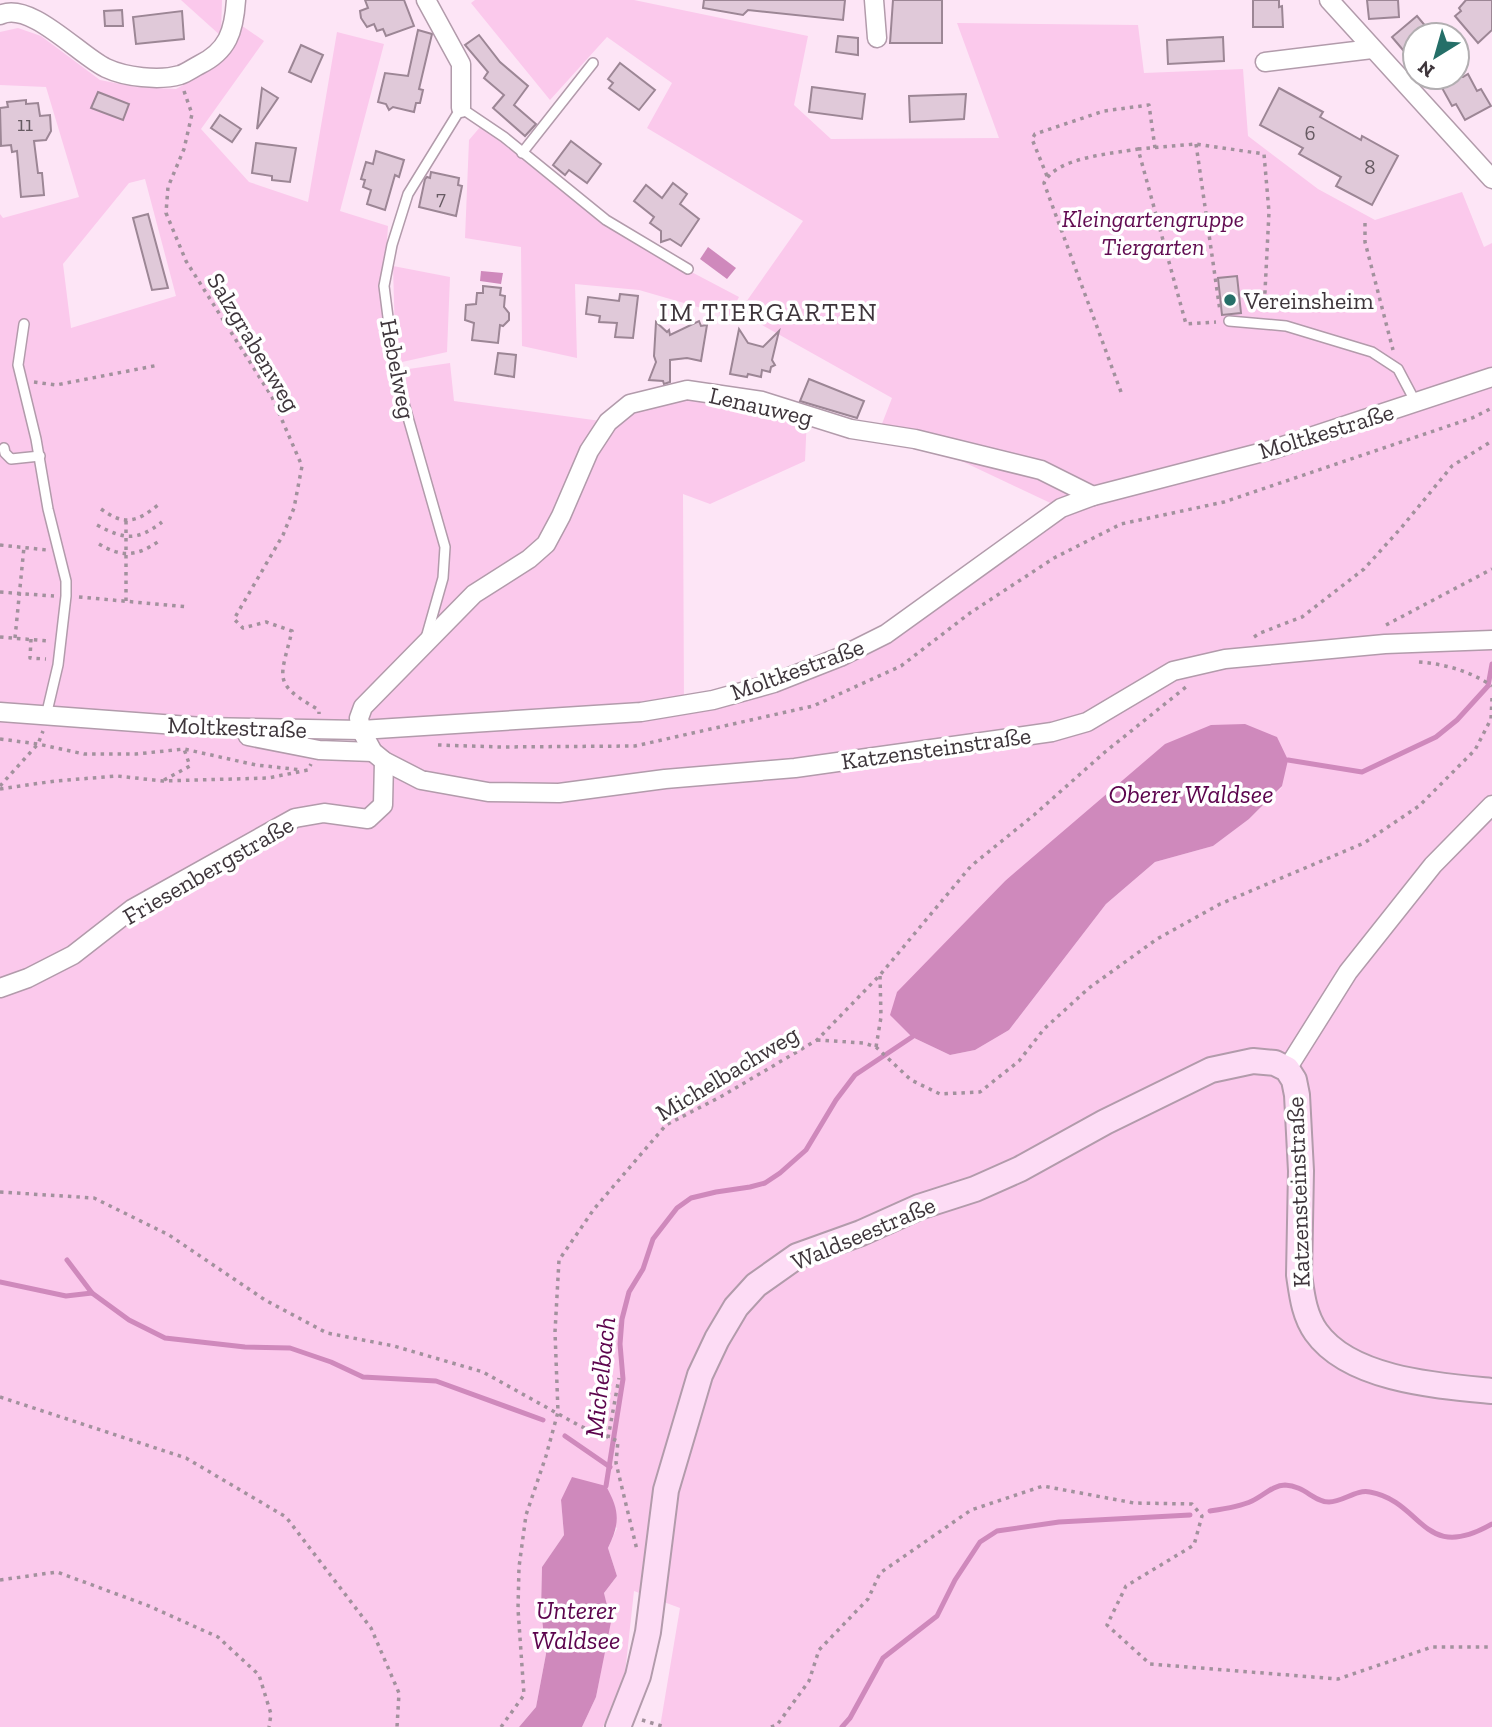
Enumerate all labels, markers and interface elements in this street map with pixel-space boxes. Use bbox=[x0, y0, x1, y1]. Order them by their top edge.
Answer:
north arrow bbox=[1401, 21, 1471, 91]
text: N bbox=[1413, 56, 1439, 83]
house number: 11 bbox=[17, 111, 33, 136]
house number: 6 bbox=[1304, 120, 1316, 145]
house number: 8 bbox=[1364, 154, 1376, 179]
house number: 7 bbox=[436, 185, 446, 210]
park label: Kleingartengruppe Tiergarten bbox=[1062, 204, 1244, 261]
street label: Salzgrabenweg bbox=[201, 267, 307, 417]
place label: Vereinsheim bbox=[1243, 286, 1374, 315]
marker: Vereinsheim bbox=[1222, 292, 1238, 308]
district label: IM TIERGARTEN bbox=[659, 296, 879, 328]
street label: Hebelweg bbox=[374, 316, 422, 422]
street label: Lenauweg bbox=[706, 380, 816, 432]
street label: Moltkestraße bbox=[1255, 397, 1397, 465]
street label: Moltkestraße bbox=[726, 632, 868, 706]
street label: Moltkestraße bbox=[167, 710, 307, 744]
street label: Katzensteinstraße bbox=[839, 720, 1033, 776]
water label: Oberer Waldsee bbox=[1108, 778, 1274, 810]
street label: Friesenbergstraße bbox=[117, 809, 299, 931]
street label: Michelbachweg bbox=[650, 1019, 804, 1127]
street label: Katzensteinstraße bbox=[1280, 1096, 1316, 1288]
street label: Waldseestraße bbox=[787, 1190, 939, 1276]
water label: Michelbach bbox=[578, 1315, 622, 1439]
water label: Unterer Waldsee bbox=[532, 1594, 620, 1656]

